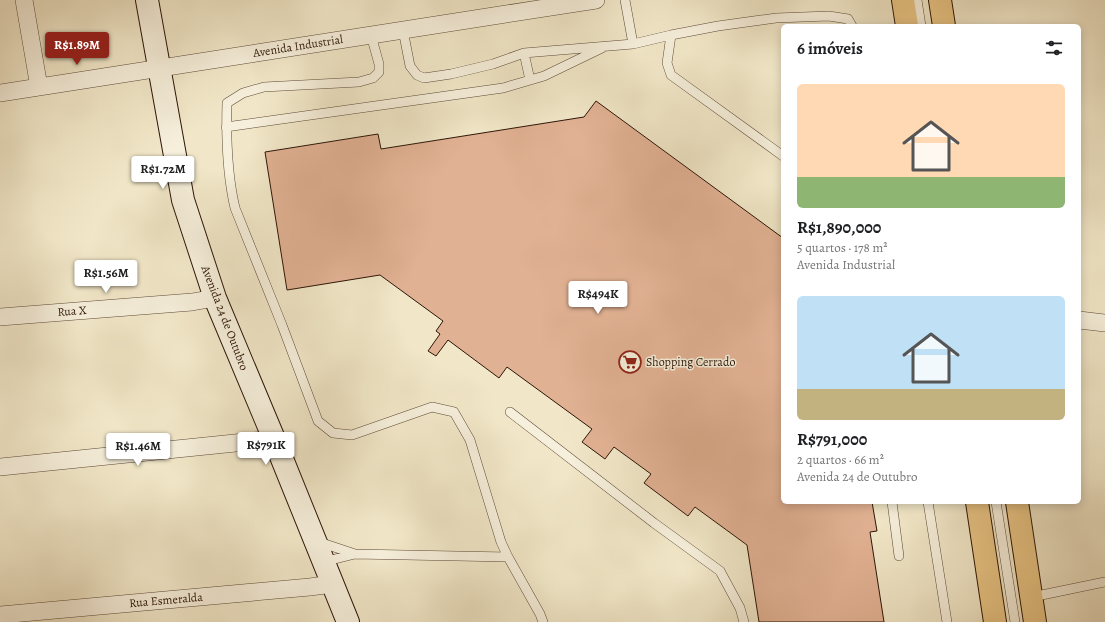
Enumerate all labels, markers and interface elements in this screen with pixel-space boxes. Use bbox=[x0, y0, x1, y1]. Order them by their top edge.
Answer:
street label: Avenida Industrial bbox=[251, 31, 344, 61]
pin: R$1.89M bbox=[40, 32, 114, 66]
text: R$1.89M bbox=[54, 36, 100, 53]
text: 6 imóveis bbox=[797, 37, 863, 60]
icon: filters bbox=[1043, 37, 1065, 59]
icon: home bbox=[895, 110, 967, 182]
pin: R$1.72M bbox=[126, 156, 200, 190]
text: R$1.72M bbox=[140, 160, 186, 177]
text: R$1,890,000 bbox=[797, 216, 881, 239]
text: 5 quartos · 178 m² bbox=[797, 239, 888, 256]
text: Avenida Industrial bbox=[797, 256, 895, 273]
pin: R$1.56M bbox=[69, 260, 143, 294]
street label: Avenida 24 de Outubro bbox=[197, 262, 252, 373]
text: R$1.56M bbox=[83, 264, 129, 281]
pin: R$494K bbox=[565, 281, 631, 315]
text: R$494K bbox=[577, 285, 619, 302]
street label: Rua X bbox=[57, 302, 87, 320]
icon: home bbox=[895, 322, 967, 394]
supermarket icon: Shopping Cerrado bbox=[617, 349, 643, 375]
place label: Shopping Cerrado bbox=[646, 354, 735, 370]
text: R$791,000 bbox=[797, 428, 867, 451]
pin: R$791K bbox=[233, 432, 299, 466]
pin: R$1.46M bbox=[101, 433, 175, 467]
text: R$791K bbox=[246, 436, 286, 453]
text: R$1.46M bbox=[115, 437, 161, 454]
text: 2 quartos · 66 m² bbox=[797, 451, 884, 468]
text: Avenida 24 de Outubro bbox=[797, 468, 917, 485]
street label: Rua Esmeralda bbox=[129, 589, 204, 611]

